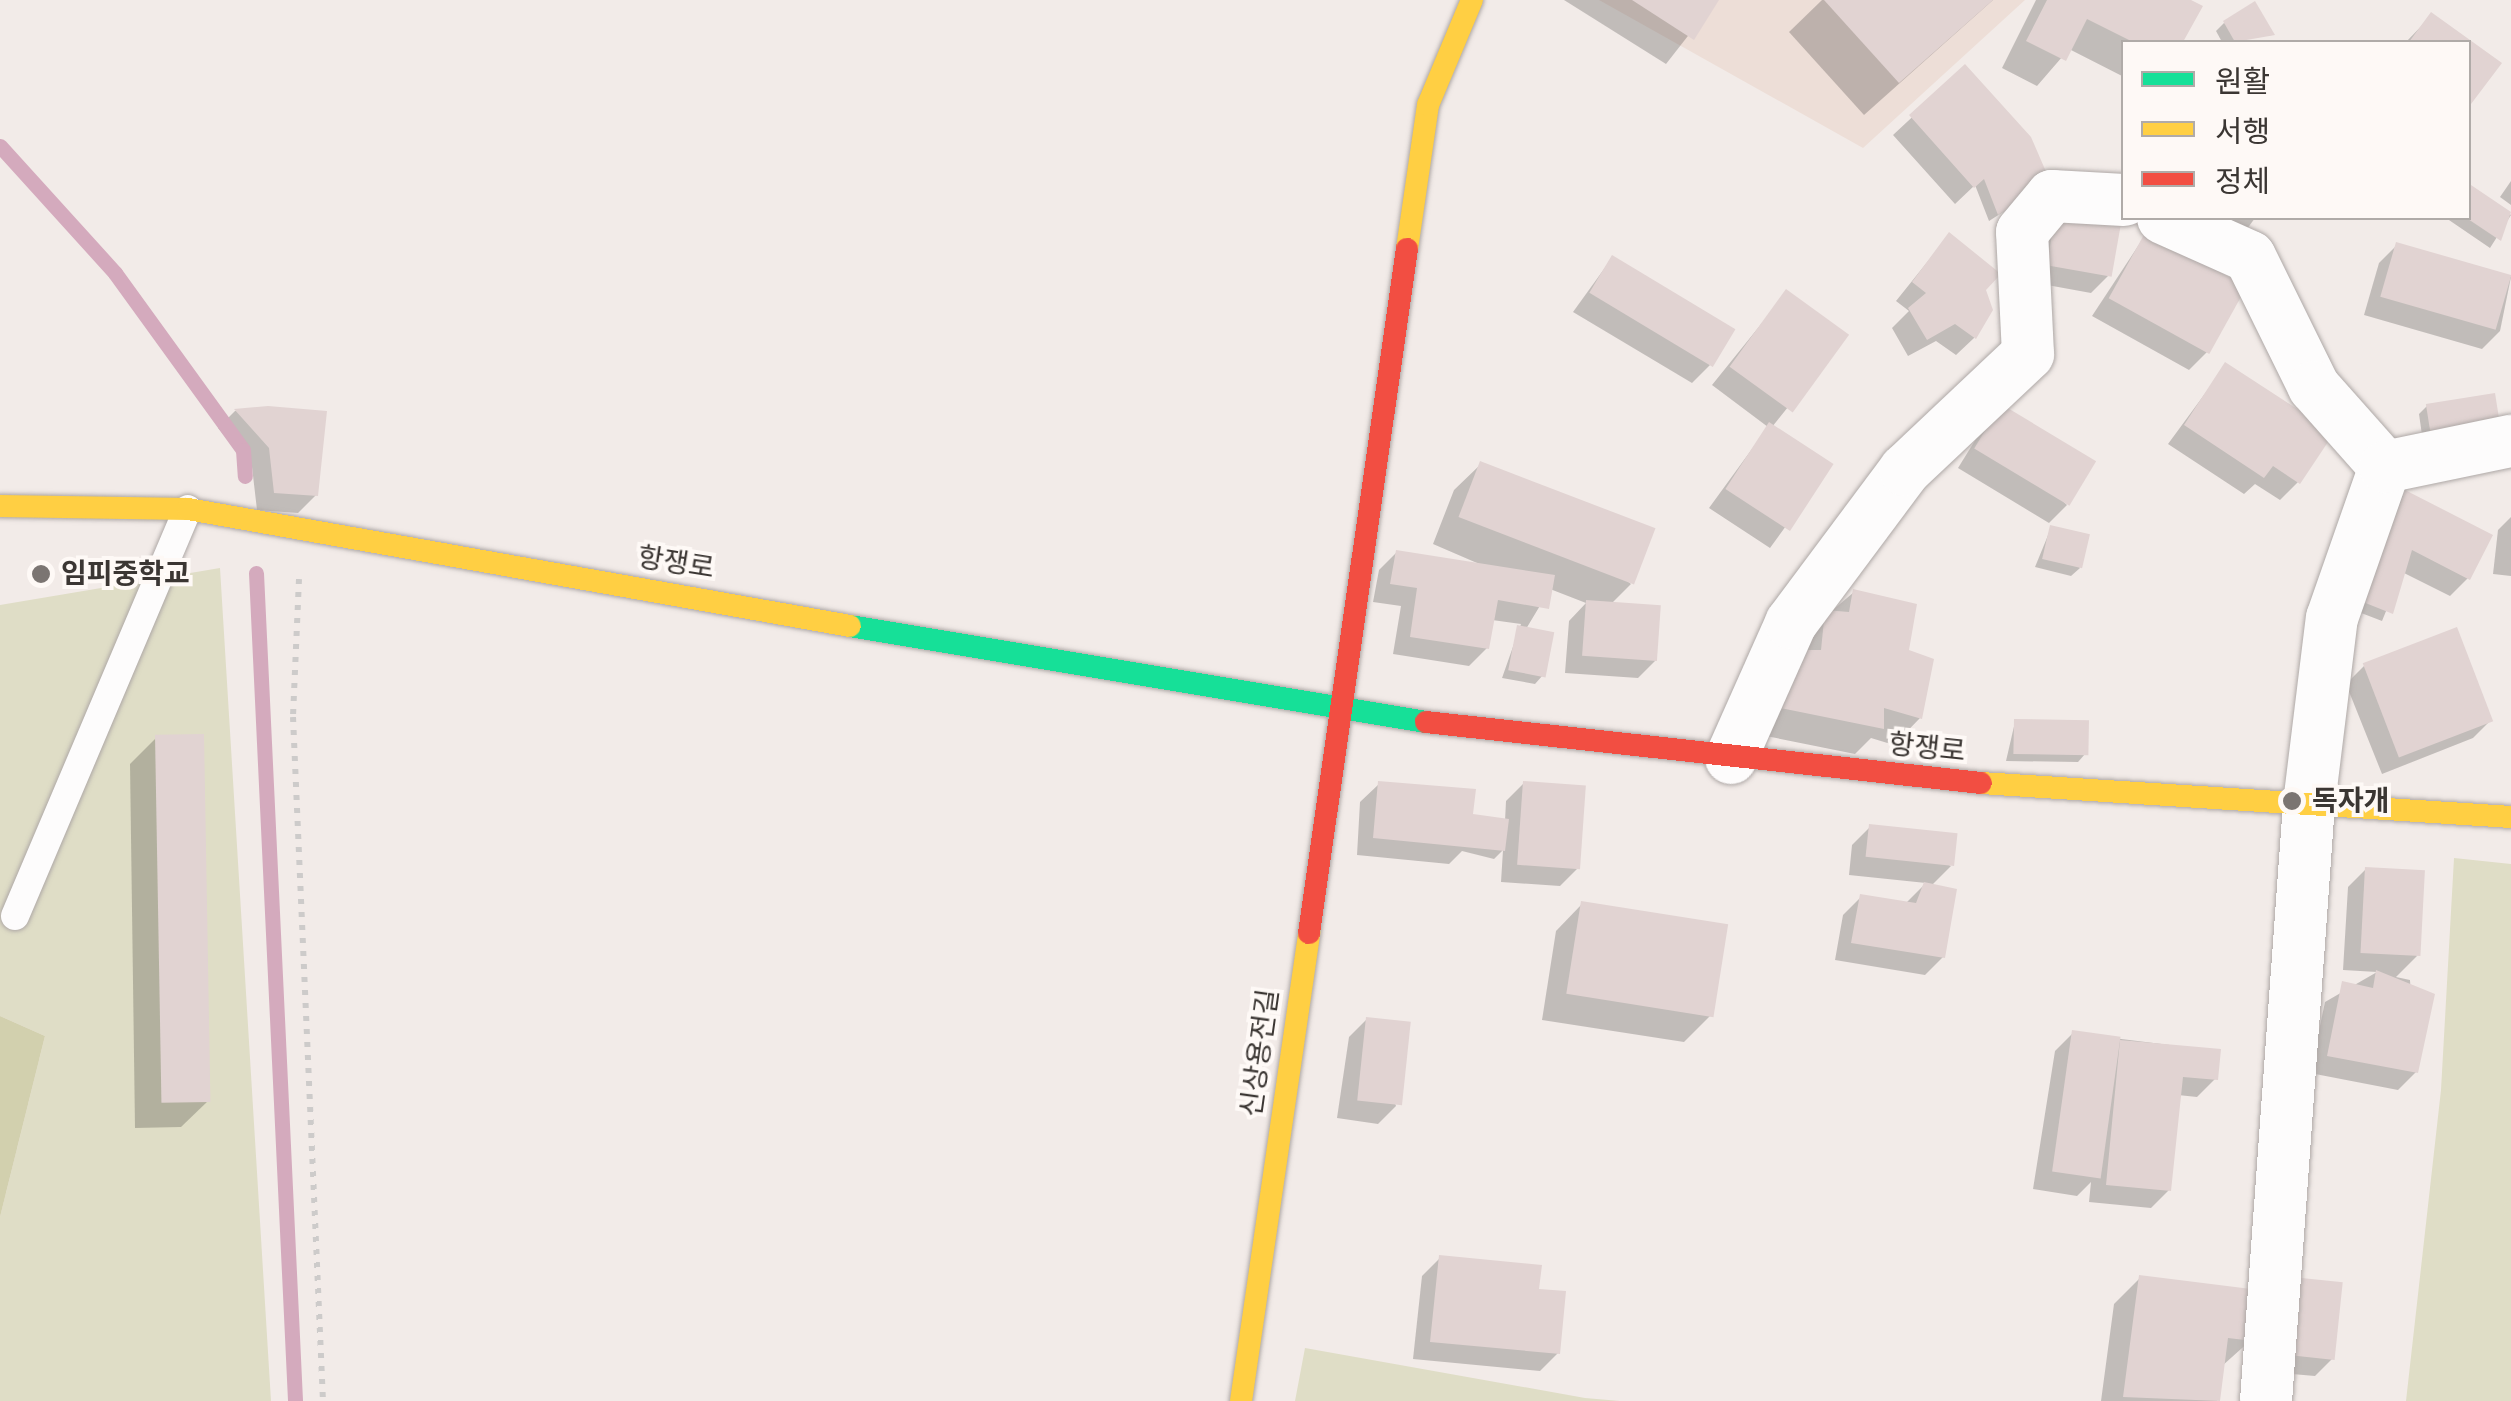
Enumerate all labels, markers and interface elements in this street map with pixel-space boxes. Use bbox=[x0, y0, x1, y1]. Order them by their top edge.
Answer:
legend bbox=[2121, 40, 2471, 220]
text: 원활 bbox=[2215, 64, 2270, 99]
text: 서행 bbox=[2215, 114, 2270, 149]
text: 정체 bbox=[2215, 164, 2270, 199]
street label: 항쟁로 bbox=[635, 540, 717, 586]
place label: 임피중학교 bbox=[61, 557, 190, 591]
marker: 임피중학교 bbox=[30, 563, 52, 585]
street label: 항쟁로 bbox=[1887, 727, 1967, 769]
place label: 독자개 bbox=[2312, 784, 2389, 818]
marker: 독자개 bbox=[2281, 790, 2303, 812]
street label: 신상용전길 bbox=[1234, 987, 1286, 1119]

